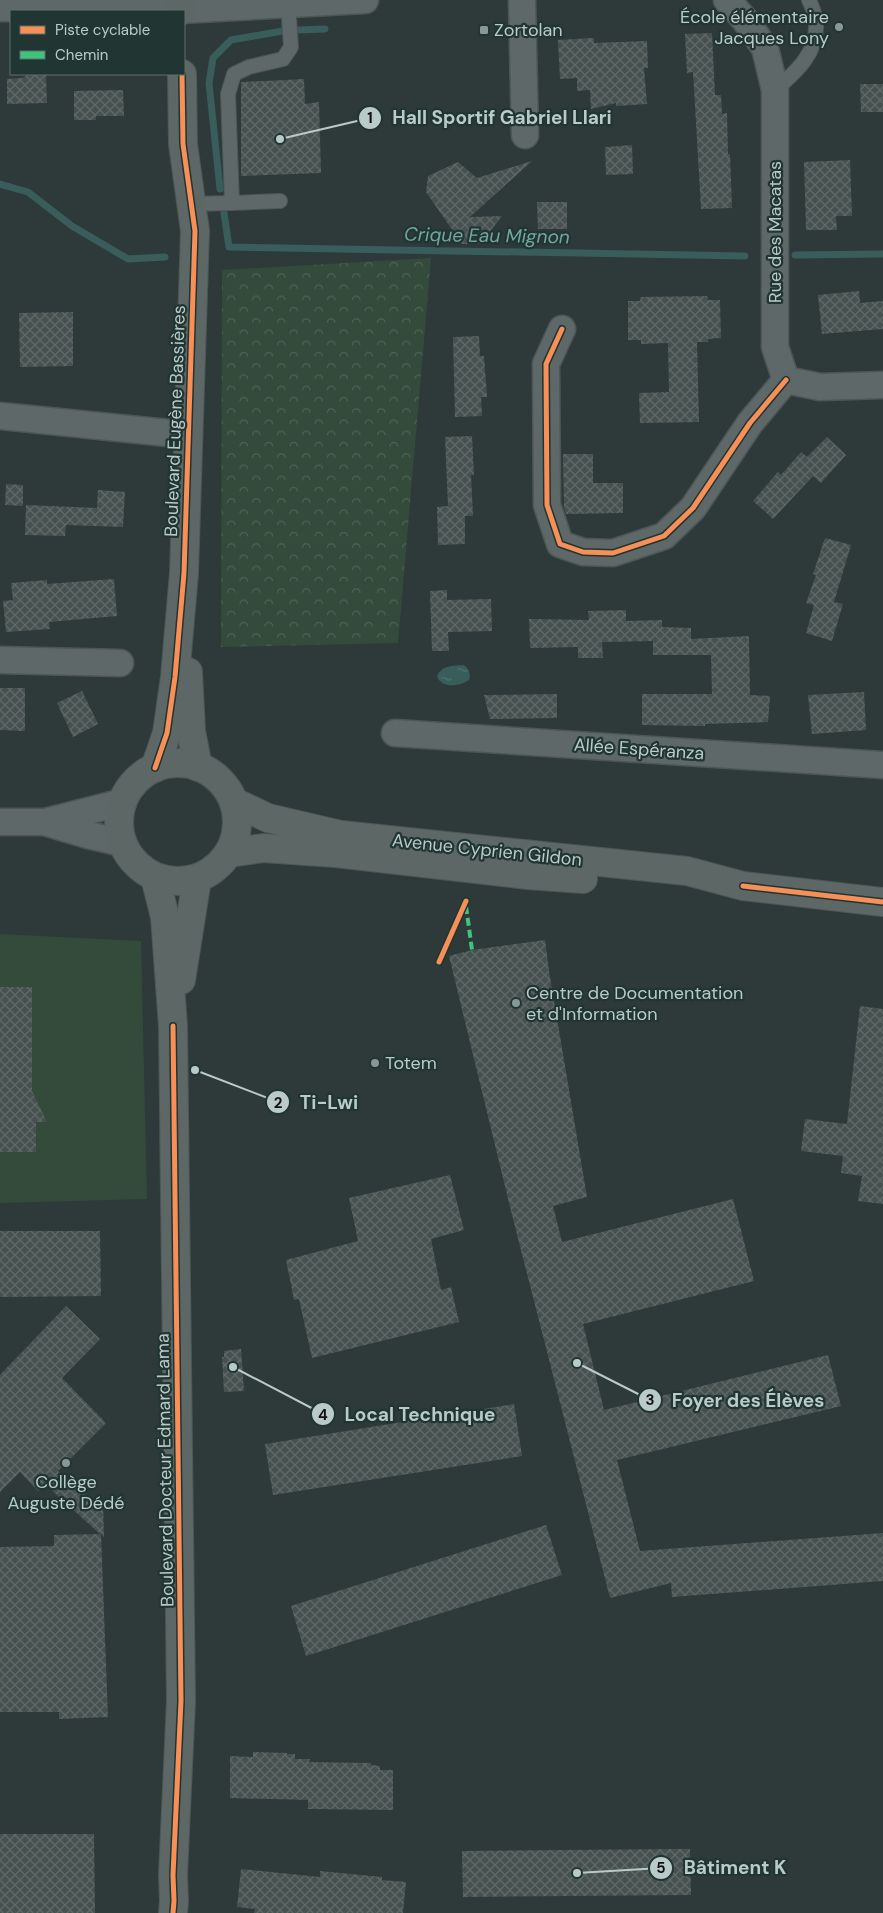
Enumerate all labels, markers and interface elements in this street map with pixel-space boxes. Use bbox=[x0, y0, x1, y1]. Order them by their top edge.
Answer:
place label: École élémentaire Jacques Lony bbox=[680, 5, 829, 50]
legend bbox=[10, 10, 185, 75]
place label: Zortolan bbox=[494, 18, 563, 42]
text: Piste cyclable bbox=[55, 20, 150, 40]
marker: École élémentaire Jacques Lony bbox=[833, 21, 845, 33]
marker: Zortolan bbox=[478, 24, 490, 36]
text: Chemin bbox=[55, 45, 108, 65]
callout: Hall Sportif Gabriel Llari bbox=[357, 101, 622, 135]
text: Hall Sportif Gabriel Llari bbox=[392, 105, 612, 130]
text: 1 bbox=[367, 108, 373, 128]
street label: Rue des Macatas bbox=[763, 161, 787, 303]
water label: Crique Eau Mignon bbox=[404, 222, 570, 249]
street label: Boulevard Eugène Bassières bbox=[159, 305, 191, 537]
street label: Allée Espéranza bbox=[573, 732, 705, 766]
street label: Avenue Cyprien Gildon bbox=[391, 828, 583, 872]
place label: Centre de Documentation et d'Information bbox=[526, 981, 743, 1026]
marker: Centre de Documentation et d'Information bbox=[510, 997, 522, 1009]
place label: Totem bbox=[385, 1051, 437, 1075]
marker: Totem bbox=[369, 1057, 381, 1069]
callout: Ti-Lwi bbox=[265, 1085, 369, 1119]
text: Ti-Lwi bbox=[300, 1090, 358, 1115]
text: 2 bbox=[274, 1093, 283, 1113]
street label: Boulevard Docteur Edmard Lama bbox=[151, 1333, 179, 1607]
callout: Foyer des Élèves bbox=[637, 1383, 835, 1417]
text: Foyer des Élèves bbox=[672, 1388, 824, 1413]
text: 3 bbox=[645, 1390, 655, 1410]
callout: Local Technique bbox=[310, 1397, 506, 1431]
text: Local Technique bbox=[345, 1402, 495, 1427]
text: 4 bbox=[318, 1405, 328, 1425]
marker: Collège Auguste Dédé bbox=[60, 1457, 72, 1469]
place label: Collège Auguste Dédé bbox=[8, 1470, 125, 1515]
callout: Bâtiment K bbox=[648, 1851, 796, 1885]
text: Bâtiment K bbox=[684, 1855, 786, 1880]
text: 5 bbox=[656, 1858, 666, 1878]

